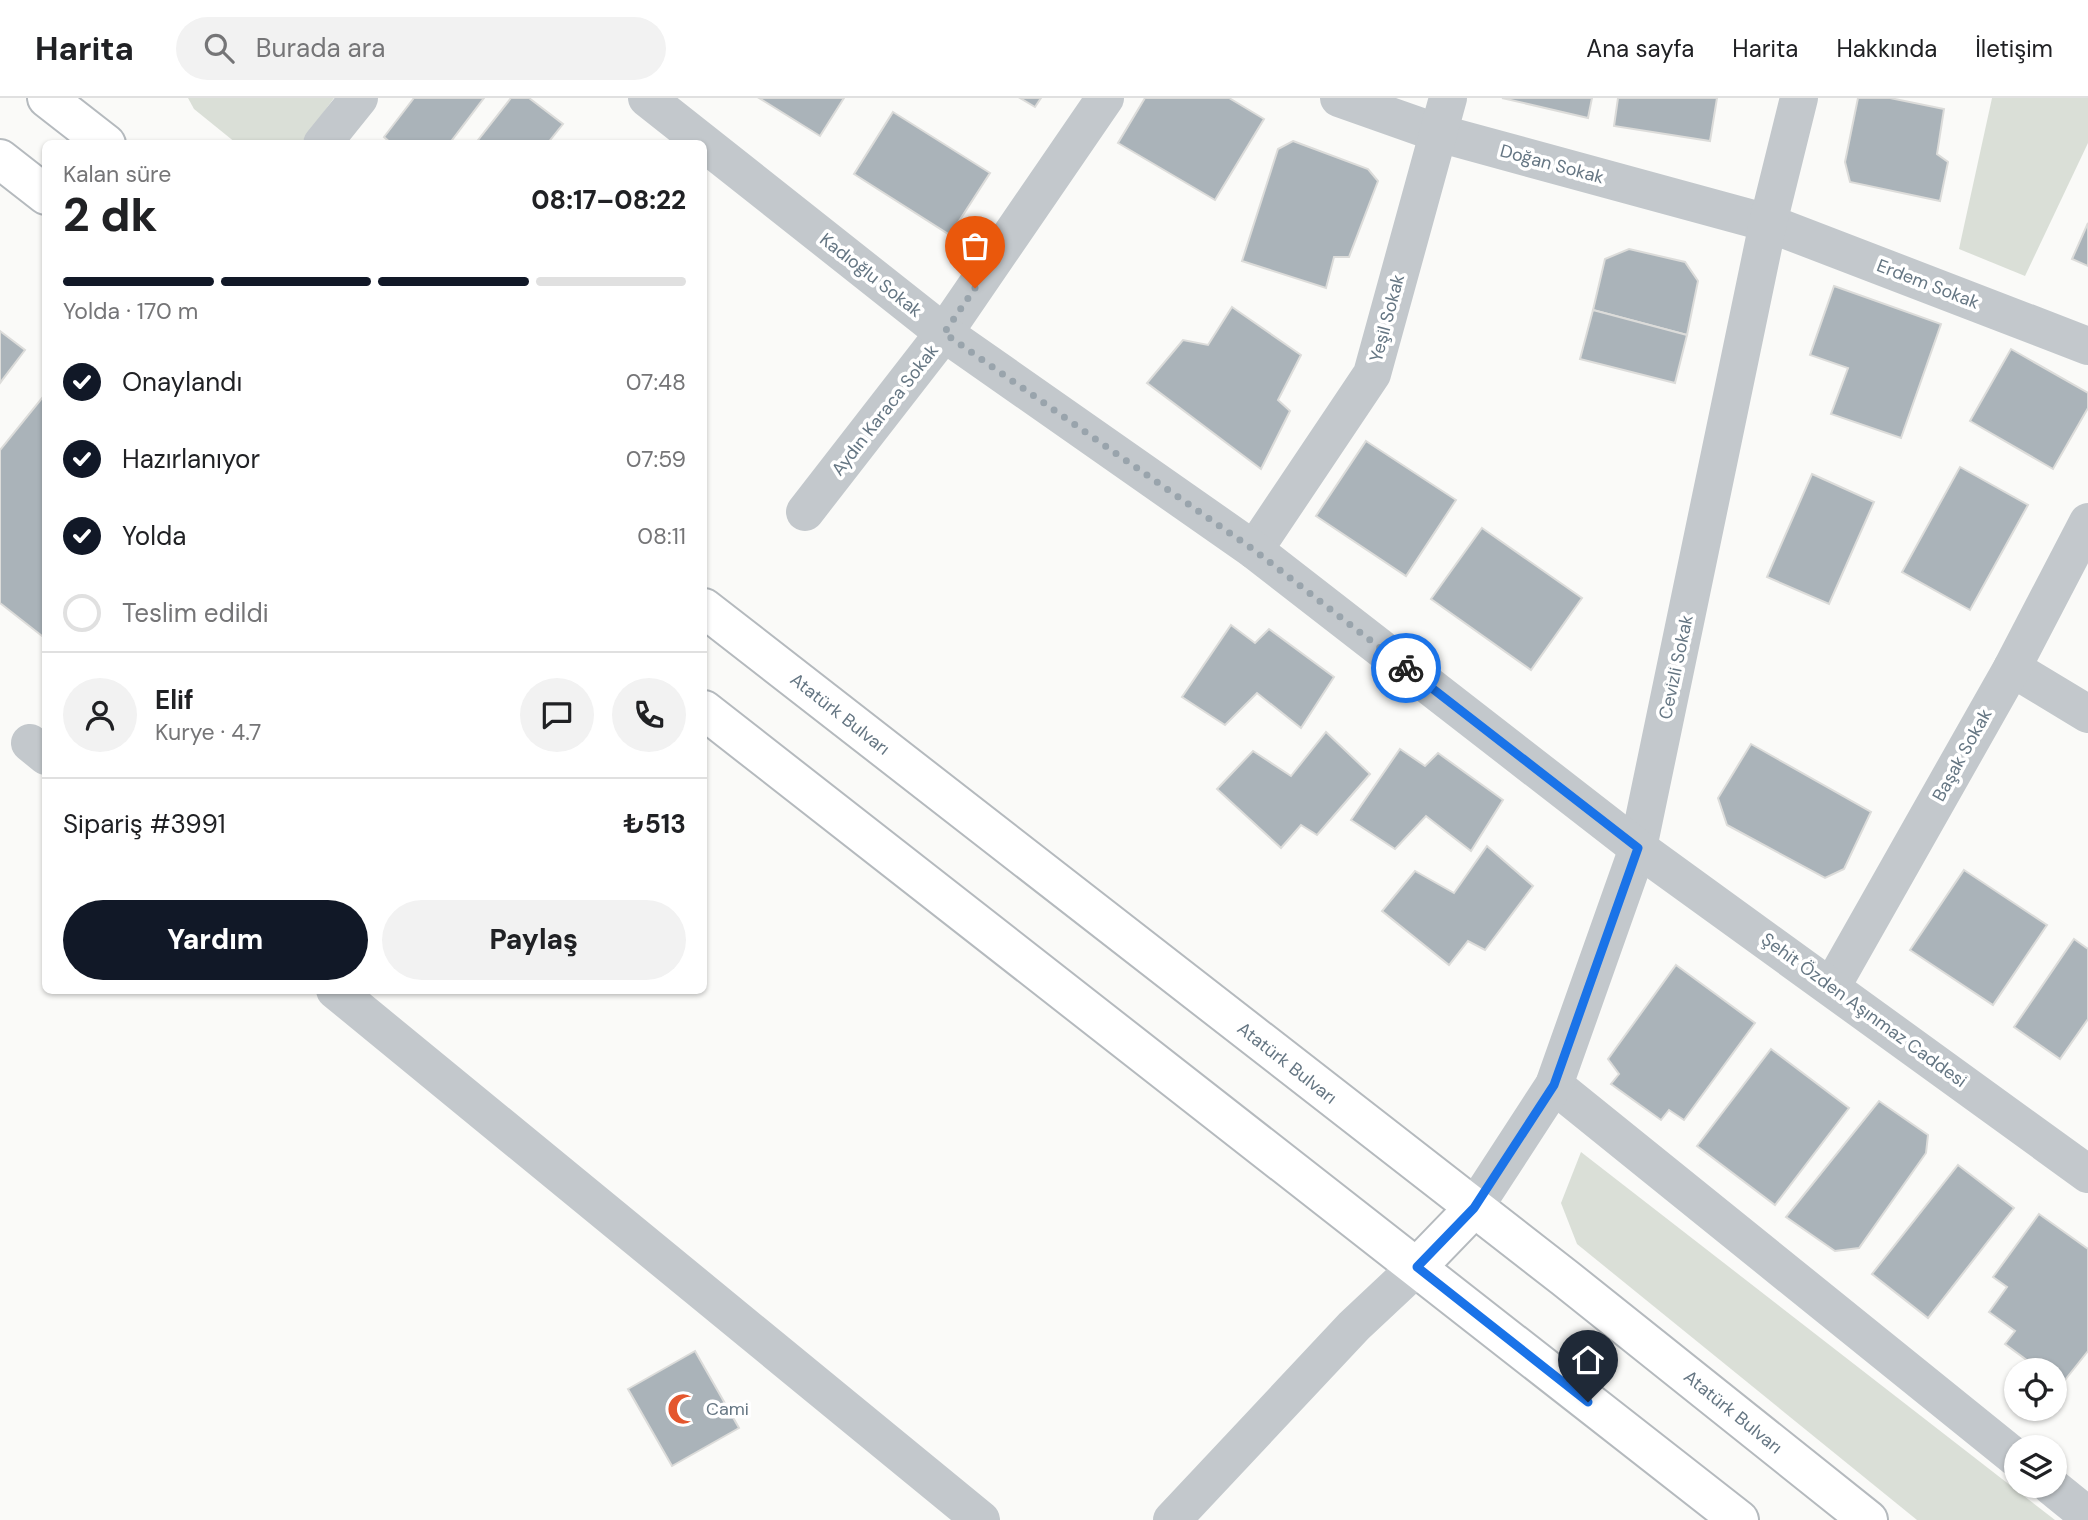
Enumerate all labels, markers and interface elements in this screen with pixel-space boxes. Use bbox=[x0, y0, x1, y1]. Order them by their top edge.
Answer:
search box bbox=[176, 17, 666, 80]
text: Harita bbox=[35, 27, 134, 70]
icon: search bbox=[200, 29, 238, 67]
text: Burada ara bbox=[256, 31, 385, 65]
text: Ana sayfa bbox=[1586, 33, 1694, 64]
text: Harita bbox=[1732, 33, 1798, 64]
text: Hakkında bbox=[1836, 33, 1937, 64]
text: İletişim bbox=[1975, 33, 2053, 64]
street label: Doğan Sokak bbox=[1497, 139, 1607, 189]
text: Kalan süre bbox=[63, 159, 171, 189]
text: 08:17–08:22 bbox=[531, 183, 686, 217]
text: 2 dk bbox=[63, 185, 157, 245]
pin bbox=[945, 216, 1005, 288]
street label: Kadıoğlu Sokak bbox=[815, 227, 927, 323]
icon: bag bbox=[956, 227, 994, 265]
street label: Erdem Sokak bbox=[1873, 253, 1983, 315]
street label: Yeşil Sokak bbox=[1364, 271, 1410, 365]
text: Yolda · 170 m bbox=[63, 296, 198, 326]
street label: Aydın Karaca Sokak bbox=[826, 339, 944, 481]
icon: check bbox=[63, 363, 101, 401]
text: Onaylandı bbox=[122, 365, 242, 399]
text: 07:48 bbox=[626, 367, 686, 397]
icon: check bbox=[63, 440, 101, 478]
text: Hazırlanıyor bbox=[122, 442, 260, 476]
text: 07:59 bbox=[626, 444, 686, 474]
icon: check bbox=[63, 517, 101, 555]
text: Yolda bbox=[122, 519, 186, 553]
text: 08:11 bbox=[637, 521, 686, 551]
text: Teslim edildi bbox=[122, 596, 269, 630]
street label: Cevizli Sokak bbox=[1653, 613, 1699, 721]
courier bbox=[1371, 633, 1441, 703]
icon: bike bbox=[1387, 649, 1425, 687]
street label: Atatürk Bulvarı bbox=[785, 667, 895, 761]
button: person bbox=[63, 678, 137, 752]
button: chat bbox=[520, 678, 594, 752]
button: phone bbox=[612, 678, 686, 752]
text: Elif bbox=[155, 683, 194, 717]
street label: Başak Sokak bbox=[1927, 704, 1997, 806]
text: Kurye · 4.7 bbox=[155, 717, 261, 747]
text: Sipariş #3991 bbox=[63, 807, 226, 841]
text: ₺513 bbox=[623, 807, 686, 841]
button: Yardım bbox=[63, 900, 368, 980]
button: Paylaş bbox=[382, 900, 686, 980]
street label: Şehit Özden Aşınmaz Caddesi bbox=[1756, 927, 1972, 1093]
street label: Atatürk Bulvarı bbox=[1232, 1016, 1342, 1110]
pin bbox=[1558, 1330, 1618, 1402]
icon: home bbox=[1569, 1341, 1607, 1379]
map controls bbox=[2004, 1358, 2067, 1498]
button: locate bbox=[2004, 1358, 2067, 1421]
street label: Atatürk Bulvarı bbox=[1679, 1365, 1787, 1459]
mosque icon: Cami bbox=[666, 1392, 700, 1426]
place label: Cami bbox=[706, 1397, 749, 1421]
button: layers bbox=[2004, 1435, 2067, 1498]

